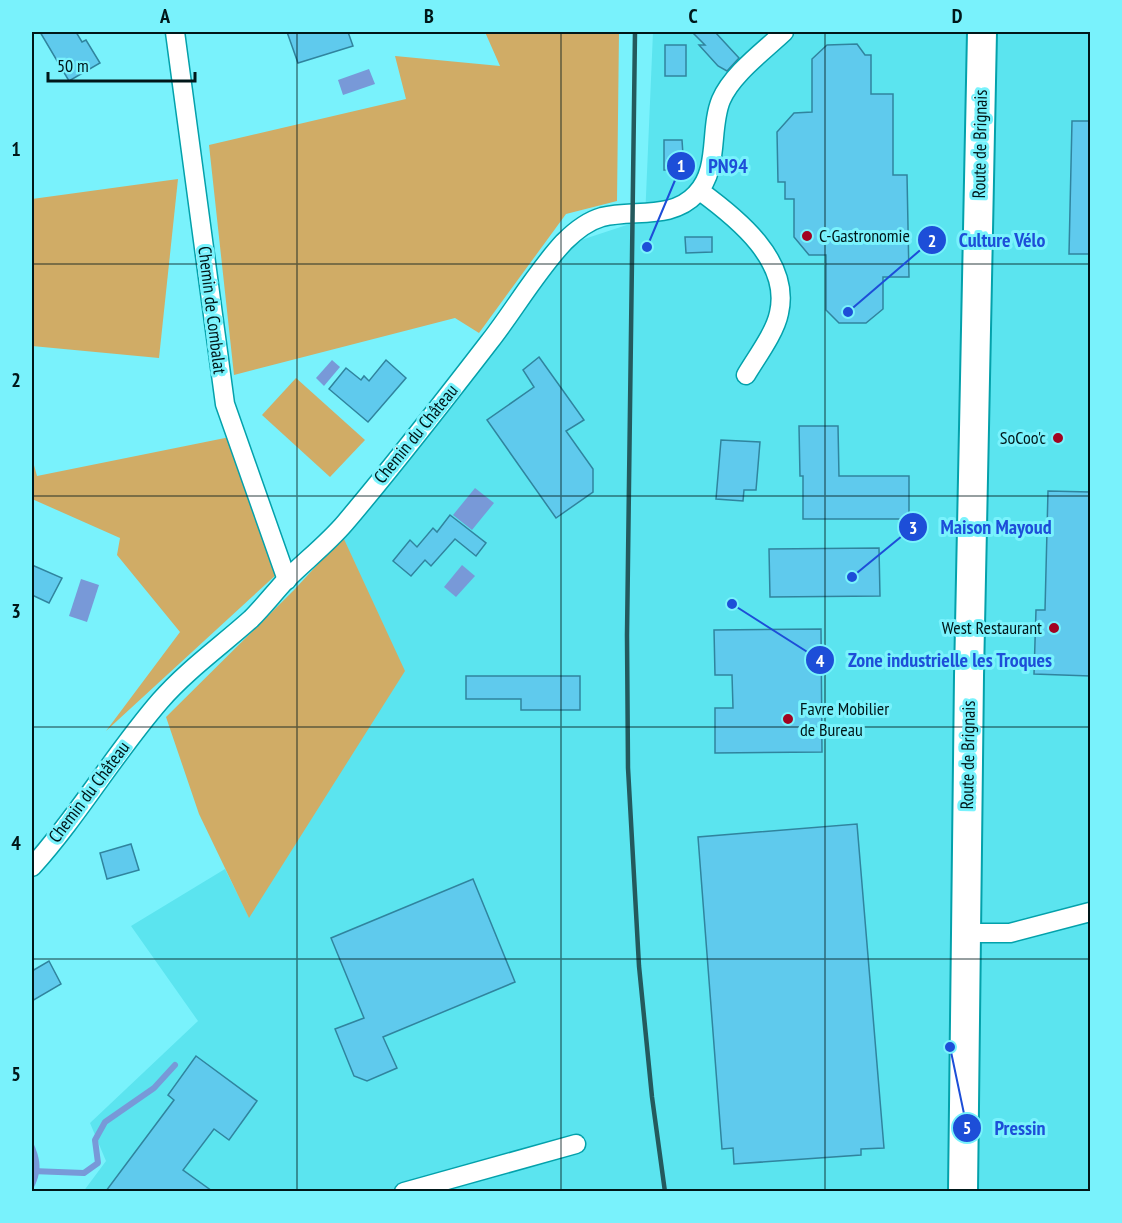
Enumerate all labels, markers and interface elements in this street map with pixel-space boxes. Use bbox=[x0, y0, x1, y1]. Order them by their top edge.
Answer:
text: A bbox=[159, 3, 171, 29]
text: B bbox=[424, 3, 434, 29]
text: C bbox=[688, 3, 698, 29]
text: D bbox=[952, 3, 963, 29]
scale bar bbox=[48, 45, 195, 83]
text: 50 m bbox=[57, 54, 89, 77]
street label: Route de Brignais bbox=[967, 89, 992, 199]
text: 1 bbox=[11, 136, 21, 162]
callout: PN94 bbox=[666, 147, 760, 185]
text: PN94 bbox=[708, 153, 748, 179]
text: 1 bbox=[677, 154, 685, 177]
callout: Culture Vélo bbox=[917, 221, 1058, 259]
place label: C-Gastronomie bbox=[819, 224, 910, 247]
text: Culture Vélo bbox=[959, 227, 1045, 253]
marker: C-Gastronomie bbox=[800, 229, 814, 243]
text: 2 bbox=[928, 229, 936, 252]
street label: Chemin de Combalat bbox=[193, 245, 232, 375]
text: 2 bbox=[11, 367, 21, 393]
street label: Chemin du Château bbox=[369, 379, 463, 488]
place label: SoCoo'c bbox=[1000, 426, 1047, 449]
marker: SoCoo'c bbox=[1051, 431, 1065, 445]
callout: Maison Mayoud bbox=[898, 508, 1064, 546]
text: Maison Mayoud bbox=[940, 514, 1052, 540]
text: 3 bbox=[909, 516, 917, 539]
text: 3 bbox=[11, 598, 21, 624]
place label: West Restaurant bbox=[942, 616, 1042, 639]
marker: West Restaurant bbox=[1047, 621, 1061, 635]
callout: Zone industrielle les Troques bbox=[805, 641, 1064, 679]
text: Zone industrielle les Troques bbox=[848, 647, 1052, 673]
text: 4 bbox=[816, 649, 825, 672]
place label: Favre Mobilier de Bureau bbox=[800, 697, 889, 741]
street label: Route de Brignais bbox=[955, 700, 980, 810]
marker: Favre Mobilier de Bureau bbox=[781, 712, 795, 726]
street label: Chemin du Château bbox=[43, 736, 134, 847]
text: 4 bbox=[11, 830, 21, 856]
text: 5 bbox=[11, 1061, 21, 1087]
callout: Pressin bbox=[952, 1109, 1057, 1147]
text: Pressin bbox=[995, 1115, 1046, 1141]
text: 5 bbox=[963, 1116, 971, 1139]

